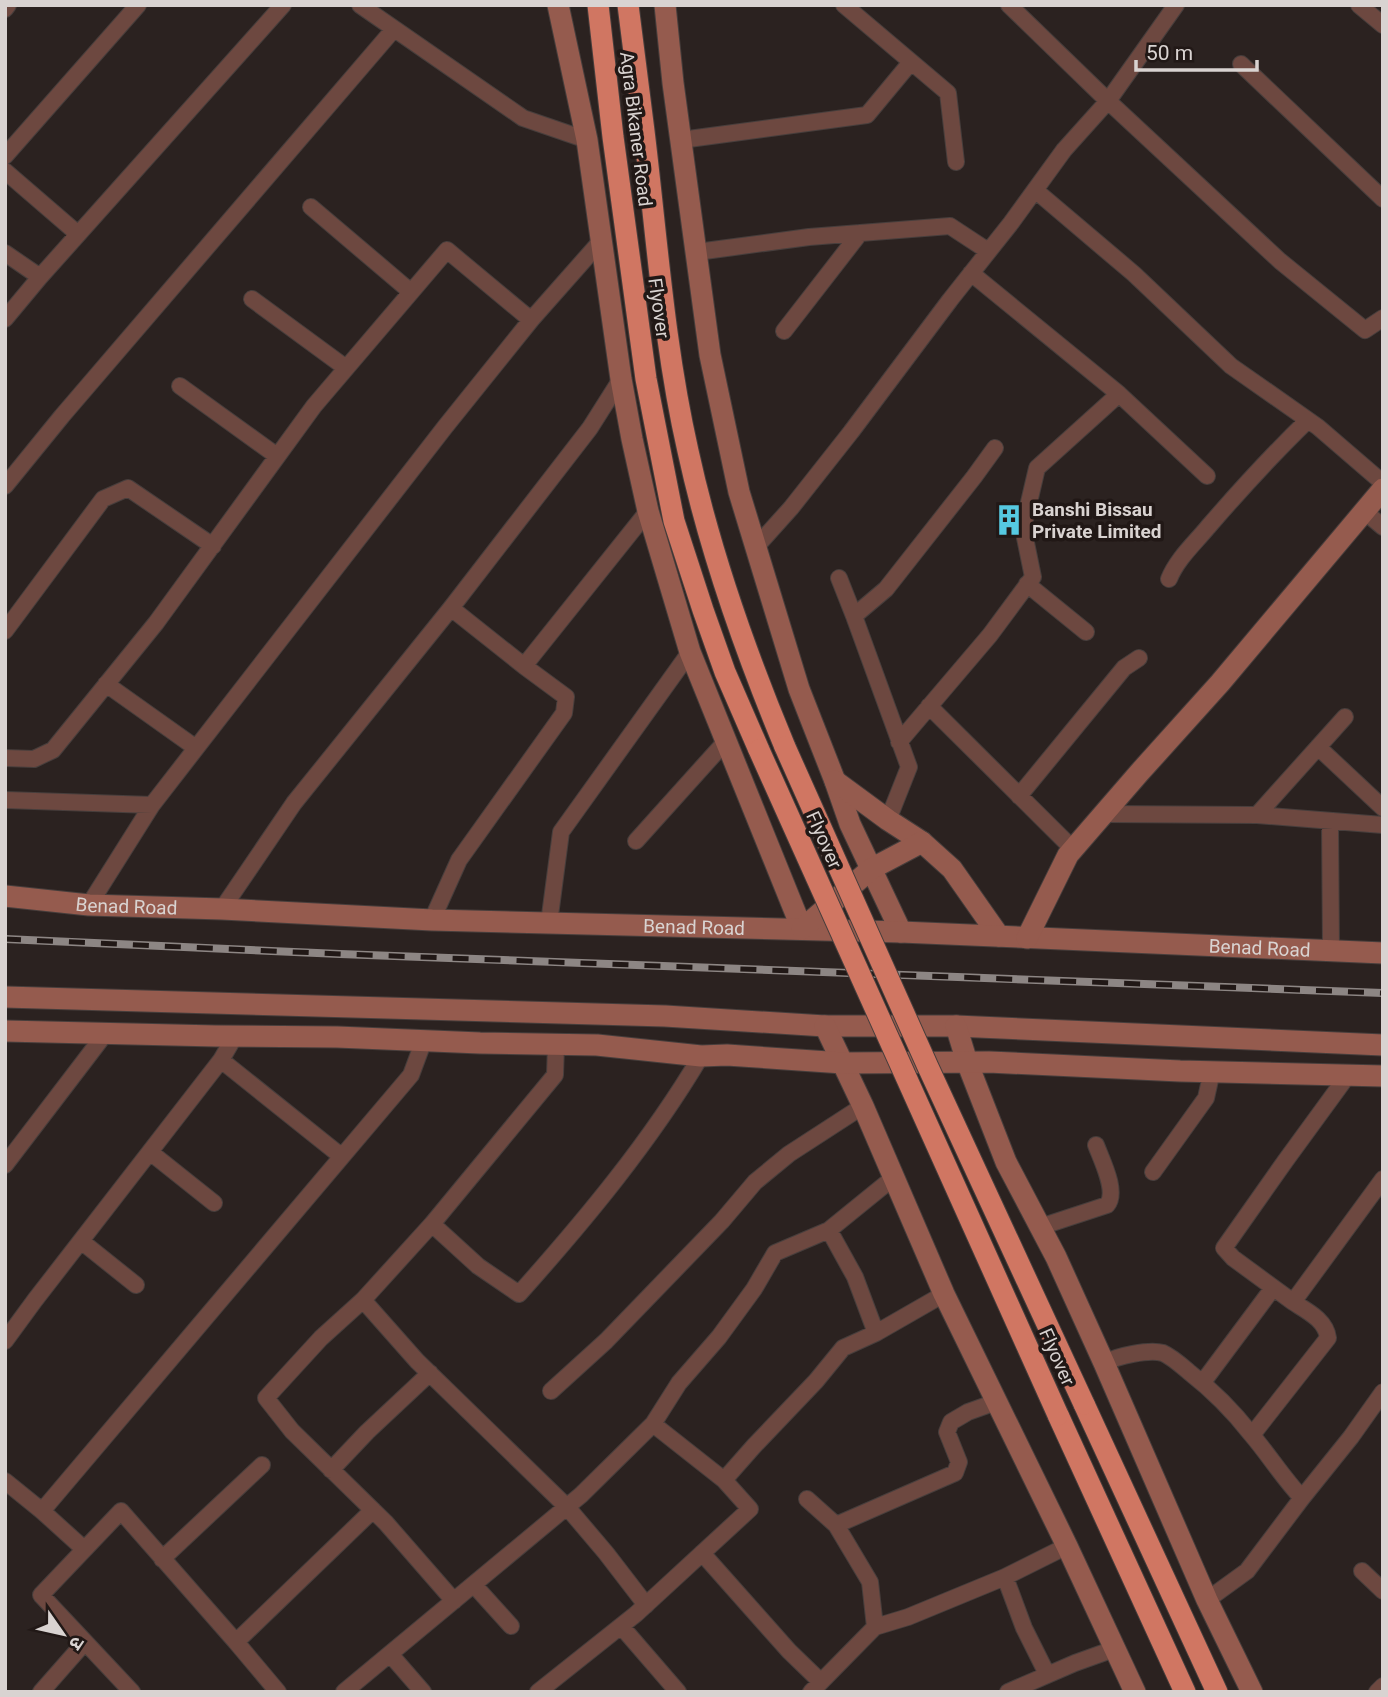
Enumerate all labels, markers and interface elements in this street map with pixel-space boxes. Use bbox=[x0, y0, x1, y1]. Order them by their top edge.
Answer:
scale bar bbox=[1136, 28, 1257, 72]
text: 50 m bbox=[1146, 41, 1193, 65]
street label: Agra Bikaner Road bbox=[615, 50, 657, 208]
street label: Flyover bbox=[643, 277, 675, 340]
place label: Banshi Bissau Private Limited bbox=[1032, 498, 1161, 543]
building icon: Banshi Bissau Private Limited bbox=[992, 503, 1026, 537]
street label: Flyover bbox=[801, 808, 847, 873]
street label: Benad Road bbox=[74, 892, 178, 919]
street label: Benad Road bbox=[643, 914, 745, 940]
street label: Benad Road bbox=[1208, 934, 1311, 961]
street label: Flyover bbox=[1034, 1325, 1080, 1390]
north arrow bbox=[28, 1599, 98, 1669]
text: उ bbox=[64, 1632, 89, 1655]

